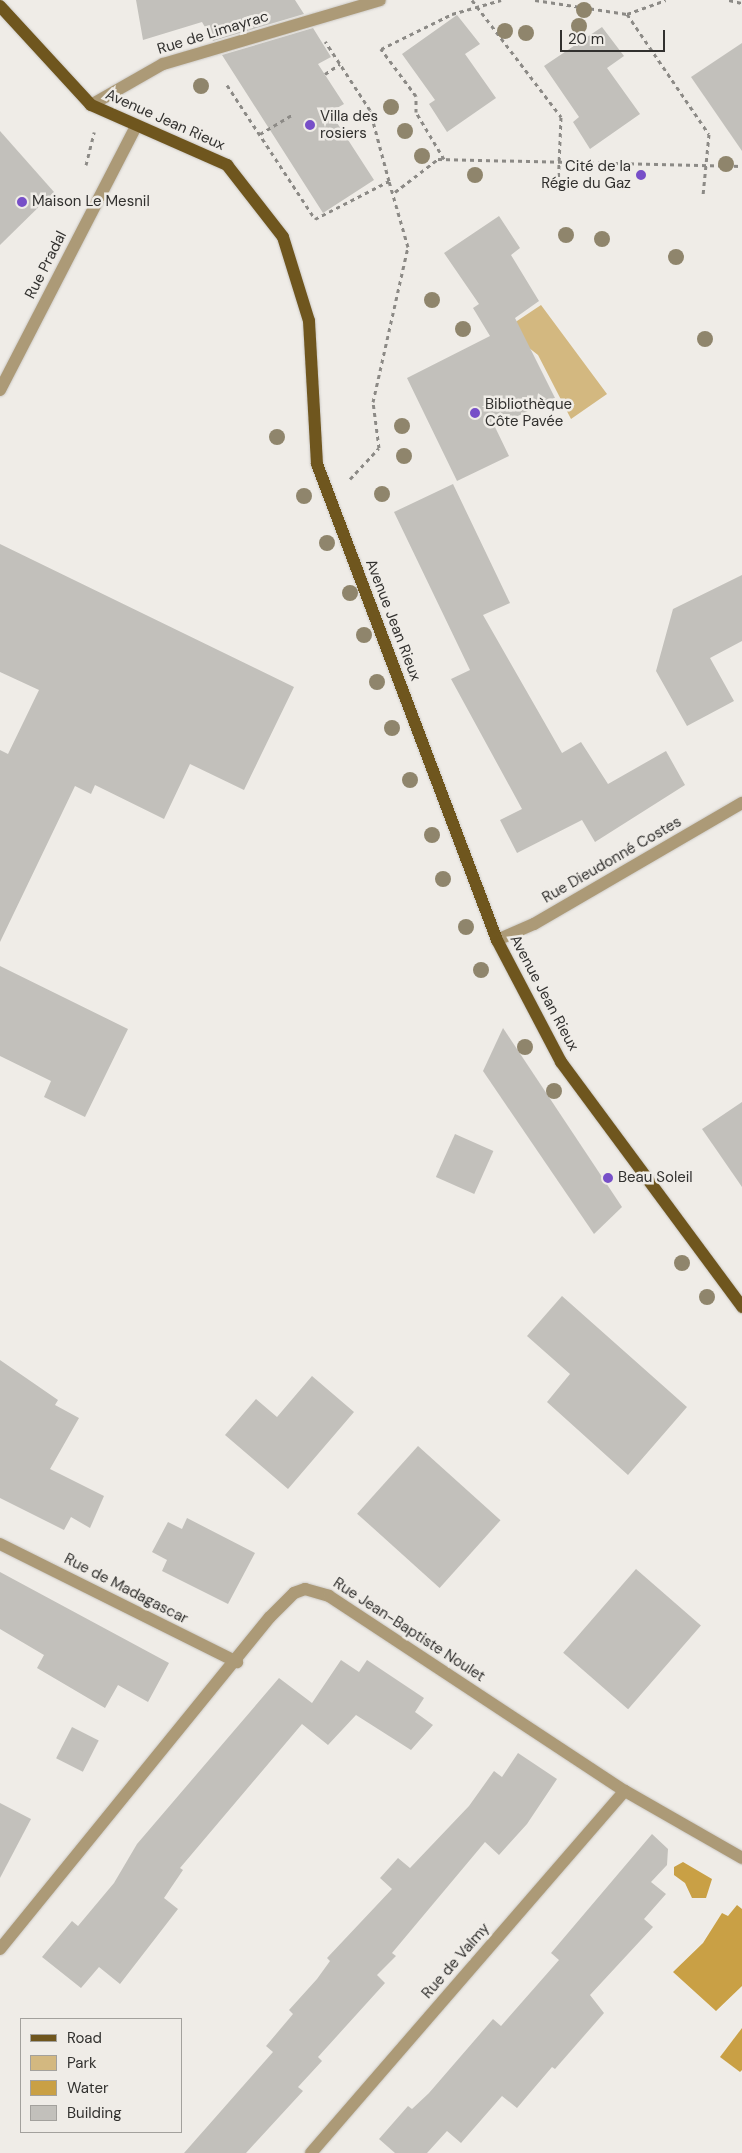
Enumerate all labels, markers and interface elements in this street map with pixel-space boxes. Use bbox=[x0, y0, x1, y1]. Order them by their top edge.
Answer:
street label: Rue de Limayrac bbox=[155, 8, 271, 58]
scale bar bbox=[562, 20, 667, 52]
text: 20 m bbox=[568, 29, 604, 49]
street label: Avenue Jean Rieux bbox=[102, 86, 228, 154]
place label: Villa des rosiers bbox=[320, 107, 378, 142]
marker: Villa des rosiers bbox=[304, 119, 316, 131]
place label: Cité de la Régie du Gaz bbox=[541, 157, 631, 192]
marker: Cité de la Régie du Gaz bbox=[635, 169, 647, 181]
place label: Maison Le Mesnil bbox=[32, 193, 150, 211]
marker: Maison Le Mesnil bbox=[16, 196, 28, 208]
street label: Rue Pradal bbox=[21, 228, 71, 302]
place label: Bibliothèque Côte Pavée bbox=[485, 395, 572, 430]
marker: Bibliothèque Côte Pavée bbox=[469, 407, 481, 419]
street label: Avenue Jean Rieux bbox=[362, 557, 424, 683]
street label: Rue Dieudonné Costes bbox=[539, 813, 685, 907]
street label: Avenue Jean Rieux bbox=[506, 932, 582, 1054]
place label: Beau Soleil bbox=[618, 1169, 693, 1187]
marker: Beau Soleil bbox=[602, 1172, 614, 1184]
street label: Rue de Madagascar bbox=[61, 1550, 191, 1628]
street label: Rue Jean-Baptiste Noulet bbox=[330, 1574, 488, 1686]
street label: Rue de Valmy bbox=[418, 1920, 494, 2002]
legend bbox=[20, 2018, 182, 2133]
text: Road bbox=[67, 2028, 102, 2048]
text: Park bbox=[67, 2053, 97, 2073]
text: Water bbox=[67, 2078, 108, 2098]
text: Building bbox=[67, 2103, 122, 2123]

